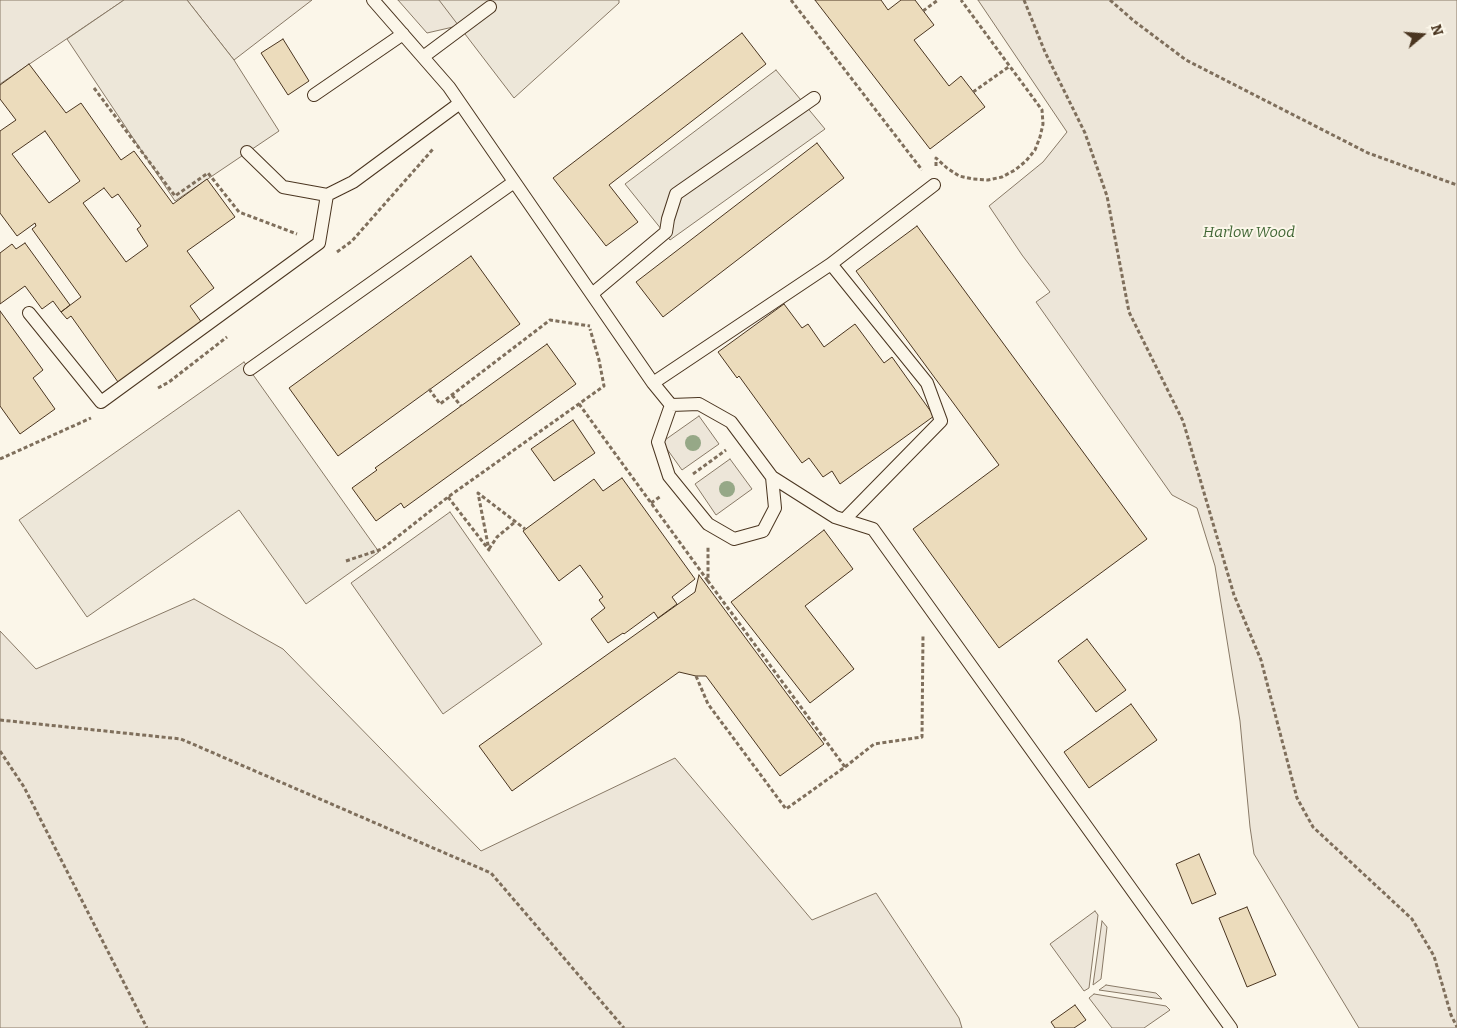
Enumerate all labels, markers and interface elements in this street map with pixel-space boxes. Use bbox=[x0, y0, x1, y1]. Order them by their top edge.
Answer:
north arrow bbox=[1397, 10, 1447, 60]
text: N bbox=[1427, 22, 1446, 38]
park label: Harlow Wood bbox=[1203, 224, 1295, 242]

